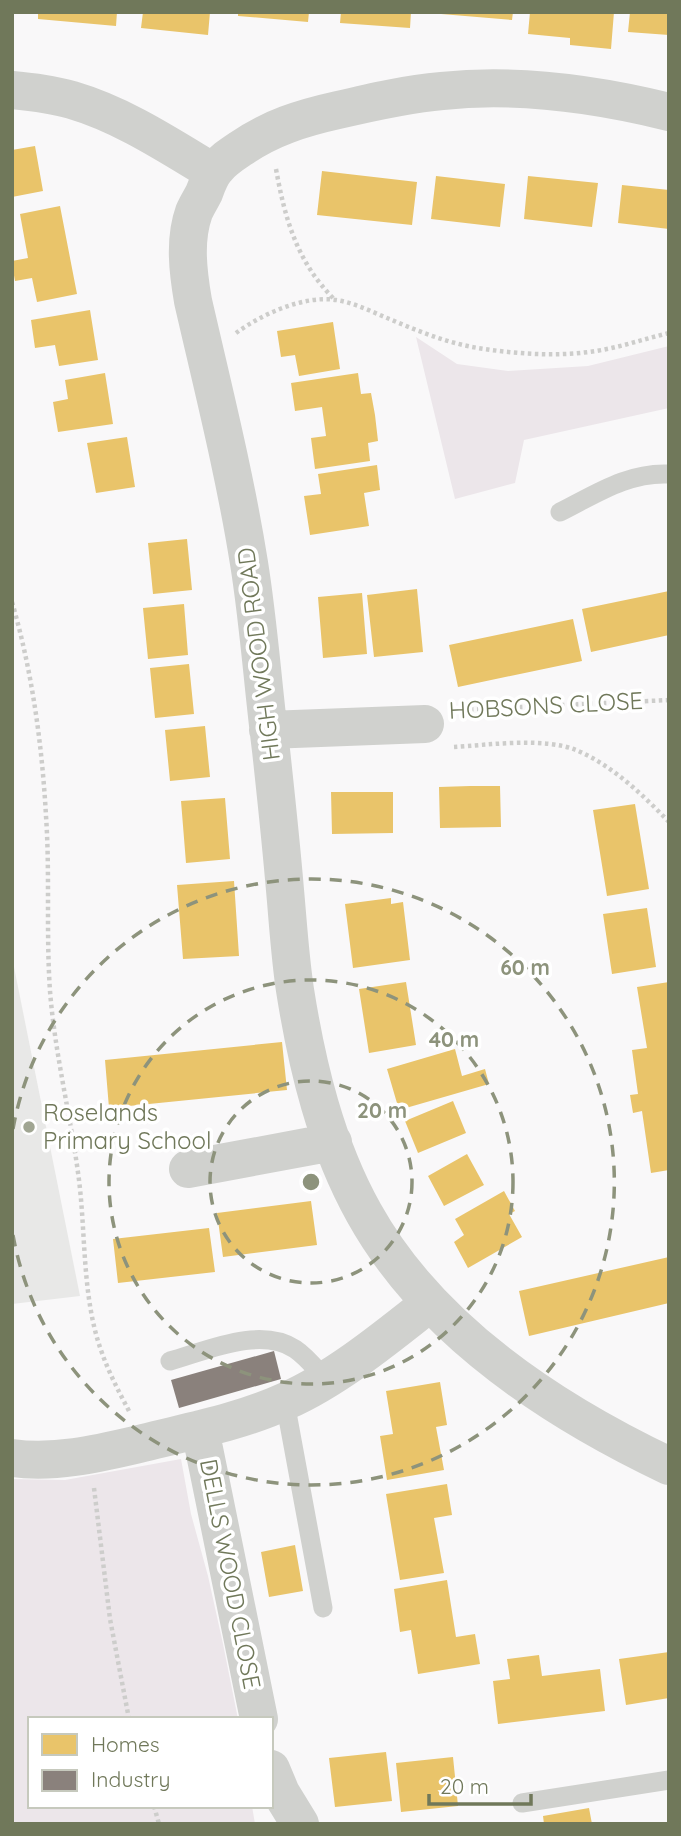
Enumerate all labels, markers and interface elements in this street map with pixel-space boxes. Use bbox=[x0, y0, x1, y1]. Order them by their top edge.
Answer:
street label: HIGH WOOD ROAD bbox=[230, 546, 286, 762]
street label: HOBSONS CLOSE bbox=[448, 685, 644, 725]
text: 60 m bbox=[500, 954, 550, 980]
text: 40 m bbox=[429, 1026, 479, 1052]
place label: Roselands Primary School bbox=[43, 1097, 212, 1155]
text: 20 m bbox=[357, 1097, 407, 1123]
marker: Roselands Primary School bbox=[21, 1119, 37, 1135]
centre of rings bbox=[299, 1170, 323, 1194]
street label: DELLS WOOD CLOSE bbox=[194, 1456, 268, 1691]
legend bbox=[28, 1717, 273, 1808]
text: Homes bbox=[91, 1731, 160, 1757]
scale bar bbox=[429, 1762, 530, 1806]
text: Industry bbox=[91, 1766, 170, 1792]
text: 20 m bbox=[440, 1773, 489, 1799]

